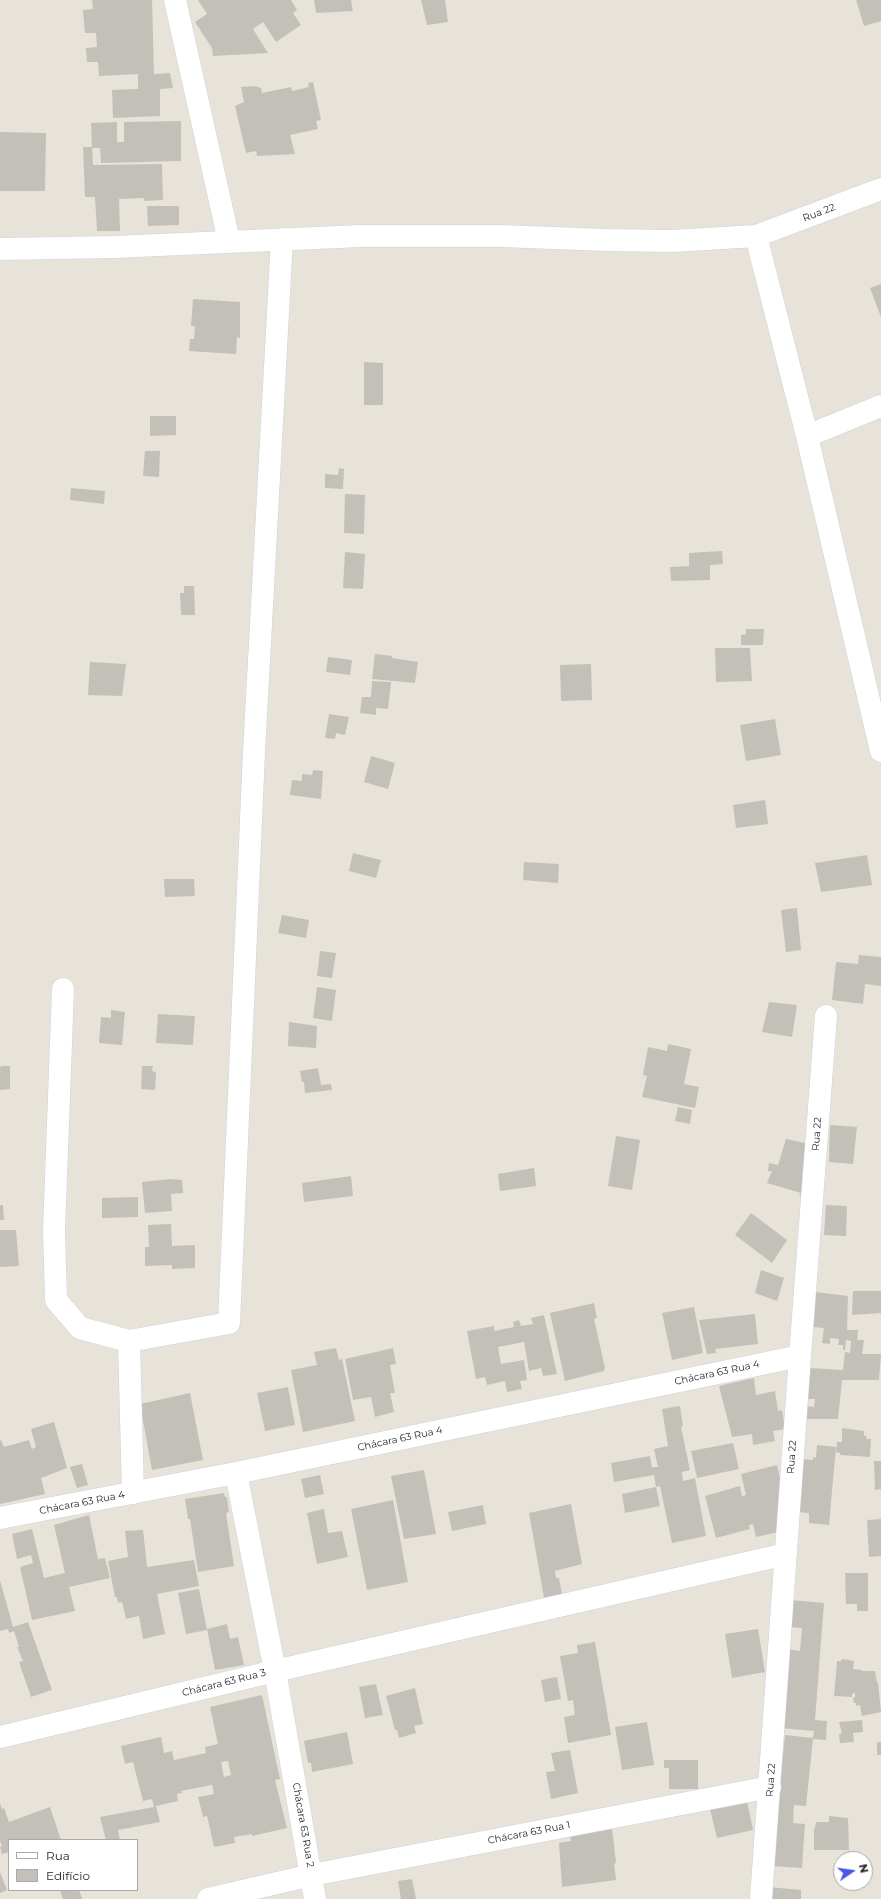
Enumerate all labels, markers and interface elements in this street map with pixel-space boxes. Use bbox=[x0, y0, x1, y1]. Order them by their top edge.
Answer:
street label: Rua 22 bbox=[801, 201, 837, 225]
street label: Rua 22 bbox=[810, 1117, 824, 1151]
street label: Chácara 63 Rua 4 bbox=[673, 1358, 761, 1388]
street label: Chácara 63 Rua 4 bbox=[356, 1424, 444, 1454]
street label: Rua 22 bbox=[785, 1440, 799, 1474]
street label: Chácara 63 Rua 4 bbox=[38, 1489, 126, 1517]
street label: Chácara 63 Rua 3 bbox=[181, 1667, 267, 1699]
street label: Rua 22 bbox=[764, 1763, 778, 1797]
street label: Chácara 63 Rua 2 bbox=[290, 1782, 316, 1868]
street label: Chácara 63 Rua 1 bbox=[487, 1819, 571, 1847]
legend bbox=[8, 1839, 138, 1891]
text: Rua bbox=[46, 1848, 70, 1863]
north arrow bbox=[833, 1851, 873, 1891]
text: N bbox=[856, 1863, 872, 1874]
text: Edifício bbox=[46, 1868, 90, 1883]

